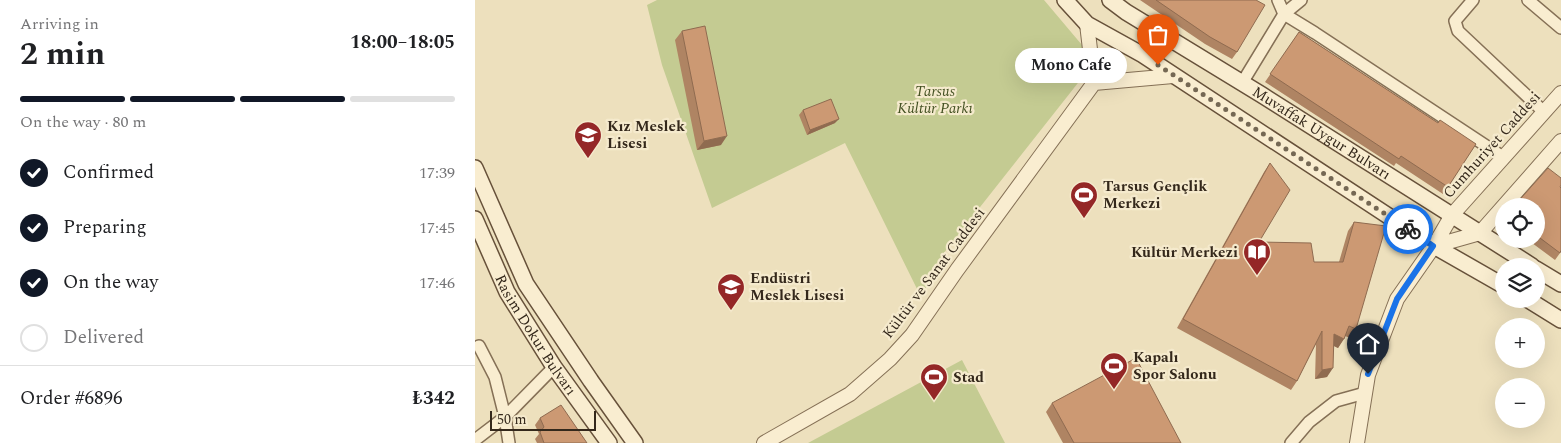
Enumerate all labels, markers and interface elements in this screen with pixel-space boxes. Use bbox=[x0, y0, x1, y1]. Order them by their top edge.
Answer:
text: Arriving in bbox=[20, 12, 99, 36]
pin bbox=[1137, 14, 1179, 65]
icon: bag bbox=[1144, 21, 1172, 49]
text: 18:00–18:05 bbox=[350, 28, 455, 57]
text: 2 min bbox=[20, 30, 105, 79]
callout: Mono Cafe bbox=[1015, 48, 1128, 82]
text: Mono Cafe bbox=[1031, 53, 1111, 77]
park label: Tarsus Kültür Parkı bbox=[897, 80, 973, 120]
street label: Muvaffak Uygur Bulvarı bbox=[1248, 80, 1396, 185]
street label: Cumhuriyet Caddesi bbox=[1438, 86, 1546, 204]
text: On the way · 80 m bbox=[20, 110, 146, 134]
place label: Kız Meslek Lisesi bbox=[607, 115, 685, 155]
school or university icon: Kız Meslek Lisesi bbox=[573, 120, 603, 159]
text: Confirmed bbox=[63, 158, 154, 187]
icon: check bbox=[20, 159, 48, 187]
text: 17:39 bbox=[419, 161, 455, 185]
place label: Tarsus Gençlik Merkezi bbox=[1103, 175, 1207, 215]
sports icon: Tarsus Gençlik Merkezi bbox=[1069, 180, 1099, 219]
map controls bbox=[1495, 198, 1545, 428]
button: locate bbox=[1495, 198, 1545, 248]
street label: Kültür ve Sanat Caddesi bbox=[877, 203, 991, 343]
courier bbox=[1383, 204, 1433, 254]
text: Preparing bbox=[63, 213, 147, 242]
icon: check bbox=[20, 214, 48, 242]
icon: bike bbox=[1394, 215, 1422, 243]
text: 17:45 bbox=[419, 216, 455, 240]
library icon: Kültür Merkezi bbox=[1242, 237, 1272, 276]
place label: Kültür Merkezi bbox=[1131, 241, 1238, 264]
button: layers bbox=[1495, 258, 1545, 308]
place label: Endüstri Meslek Lisesi bbox=[750, 267, 844, 307]
text: On the way bbox=[63, 268, 159, 297]
icon: check bbox=[20, 269, 48, 297]
text: 17:46 bbox=[419, 271, 455, 295]
street label: Rasim Dokur Bulvarı bbox=[489, 271, 582, 400]
school or university icon: Endüstri Meslek Lisesi bbox=[716, 272, 746, 311]
button: + bbox=[1495, 318, 1545, 368]
text: Delivered bbox=[63, 323, 144, 352]
pin bbox=[1347, 323, 1389, 374]
icon: home bbox=[1354, 330, 1382, 358]
place label: Kapalı Spor Salonu bbox=[1133, 346, 1217, 386]
sports icon: Kapalı Spor Salonu bbox=[1099, 351, 1129, 390]
sports icon: Stad bbox=[919, 362, 949, 401]
place label: Stad bbox=[953, 366, 984, 389]
button: − bbox=[1495, 378, 1545, 428]
text: Order #6896 bbox=[20, 384, 123, 413]
text: ₺342 bbox=[412, 384, 455, 413]
scale bar bbox=[490, 408, 596, 431]
text: 50 m bbox=[497, 409, 527, 430]

